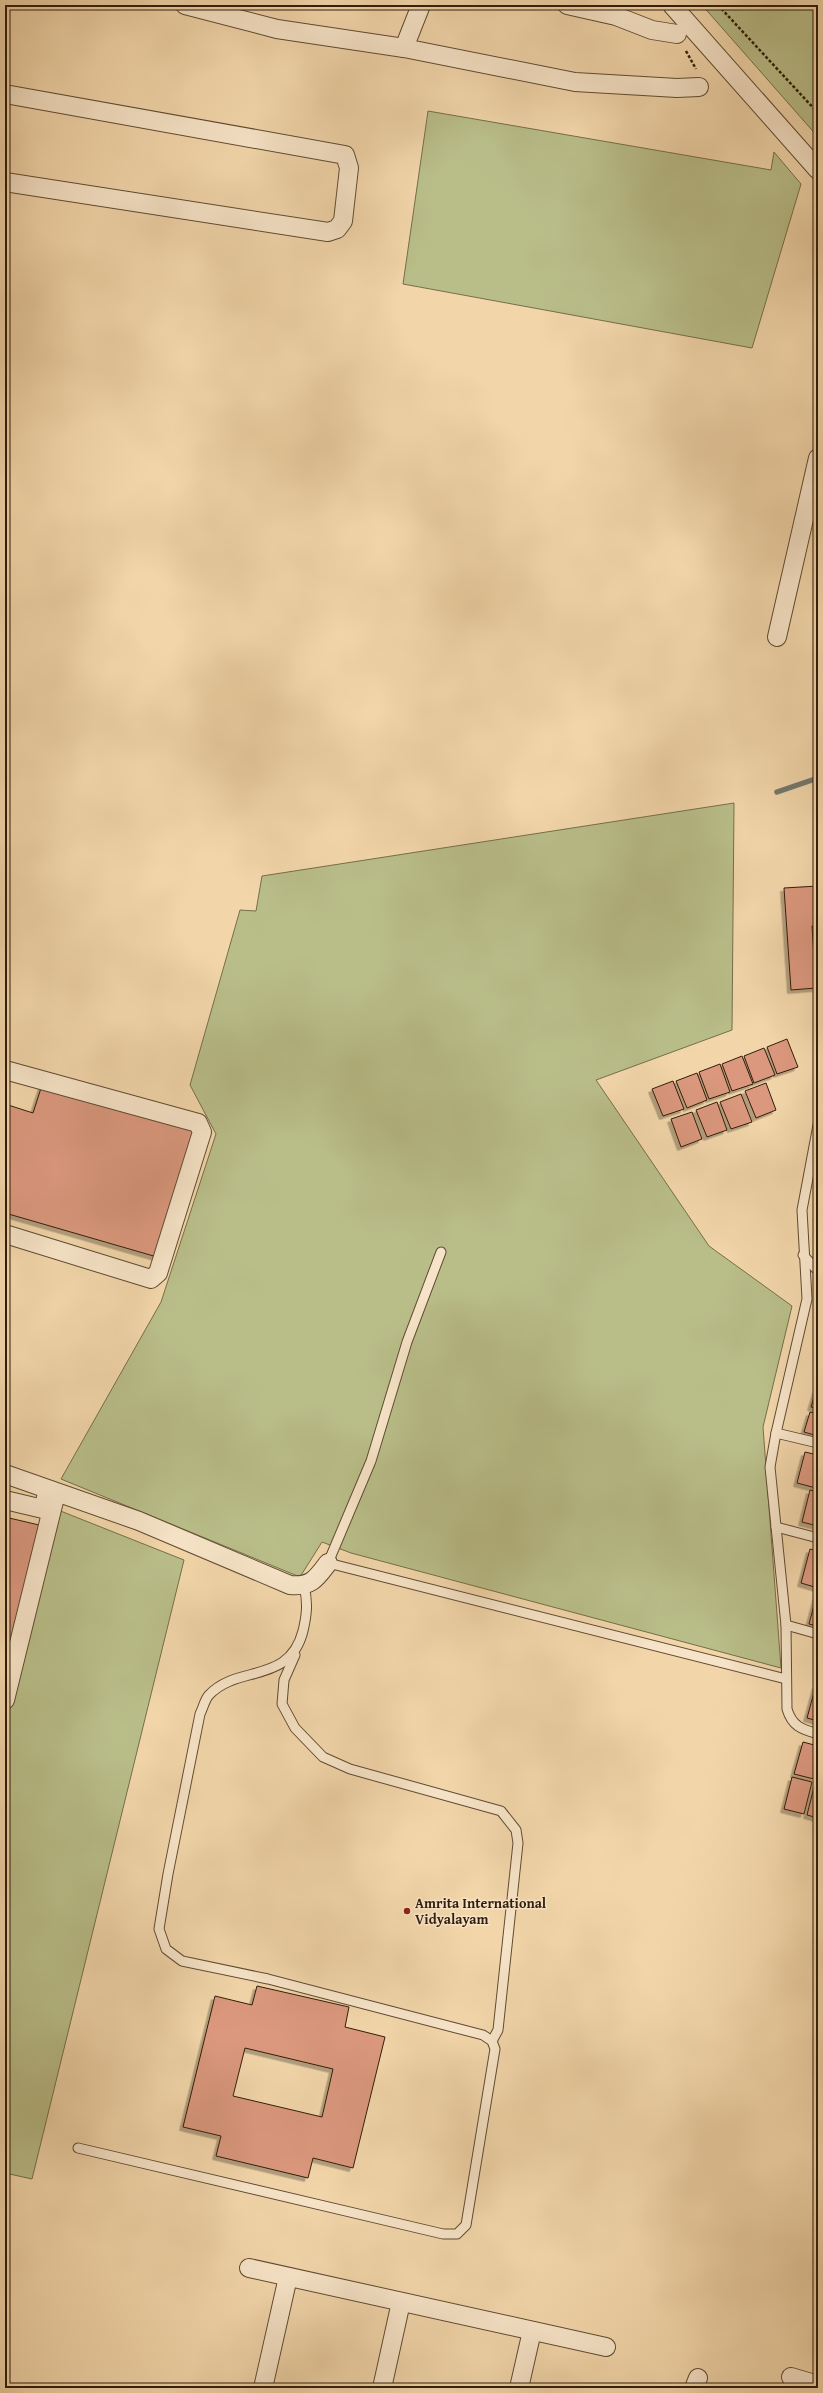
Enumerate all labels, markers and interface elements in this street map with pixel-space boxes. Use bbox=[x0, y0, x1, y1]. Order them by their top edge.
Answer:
place label: Amrita International Vidyalayam bbox=[415, 1893, 547, 1929]
marker: Amrita International Vidyalayam bbox=[402, 1906, 412, 1916]

